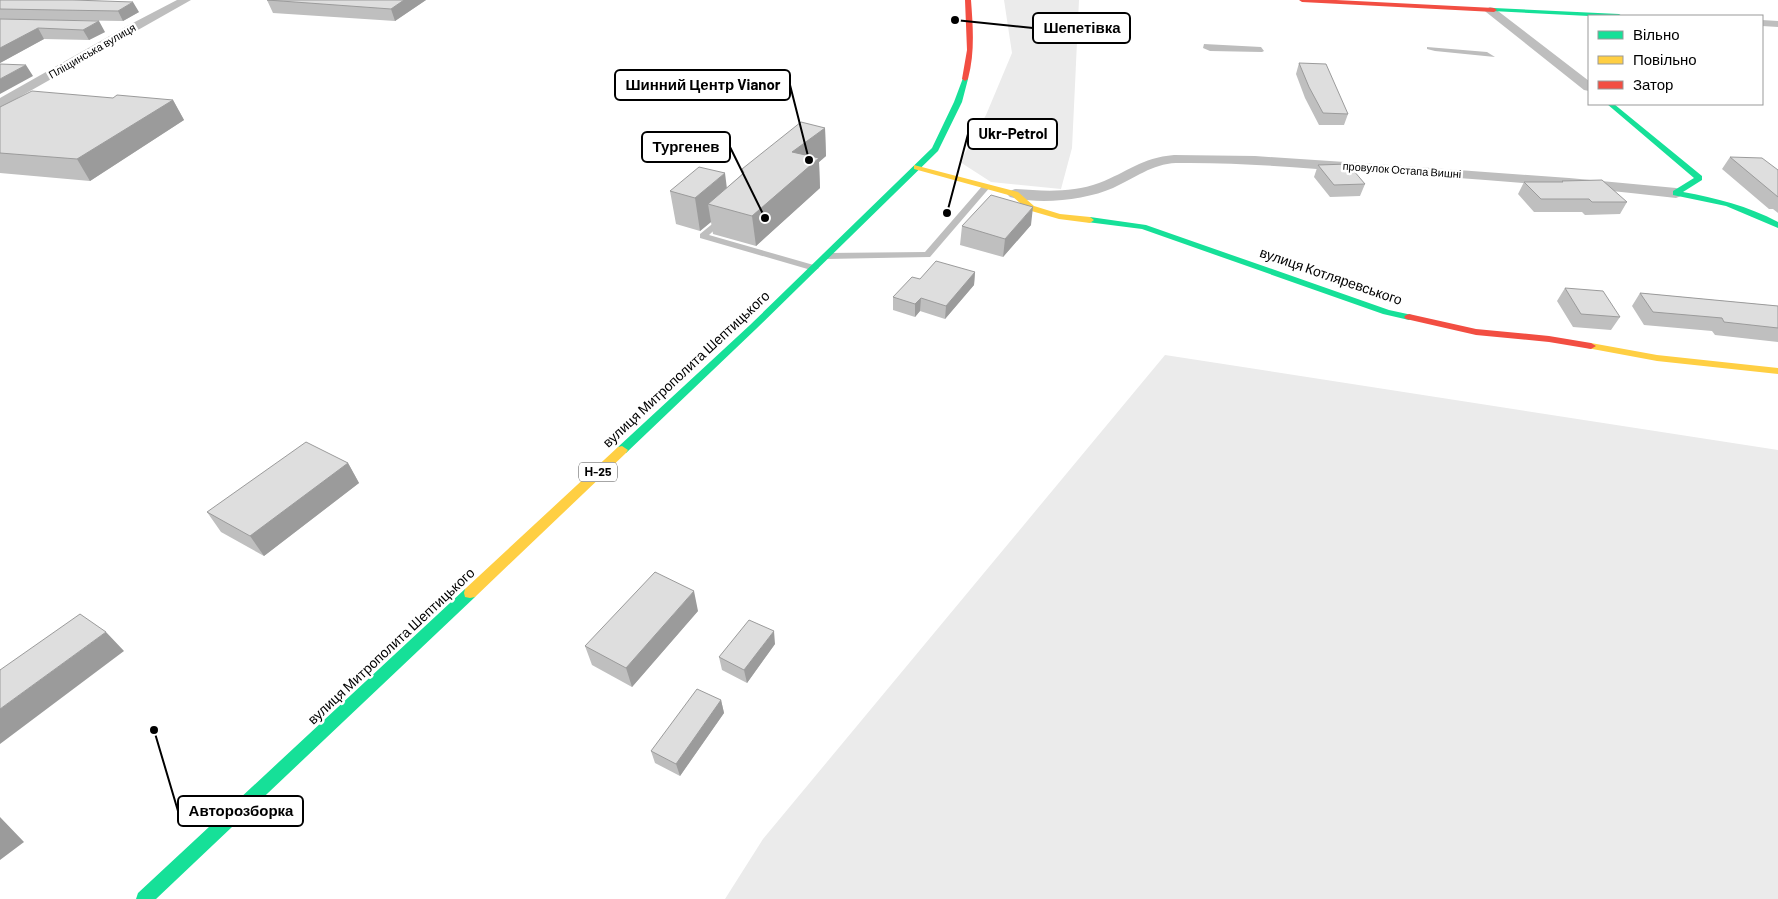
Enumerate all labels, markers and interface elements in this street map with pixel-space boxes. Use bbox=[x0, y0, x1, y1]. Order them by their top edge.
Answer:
callout: Шепетівка bbox=[1033, 13, 1130, 43]
legend bbox=[1588, 15, 1763, 105]
text: Шепетівка bbox=[1043, 18, 1121, 36]
street label: Пліщинська вулиця bbox=[46, 20, 138, 81]
text: Вільно bbox=[1633, 25, 1680, 43]
text: Повільно bbox=[1633, 50, 1697, 68]
callout: Шинний Центр Vianor bbox=[615, 70, 790, 100]
text: Шинний Центр Vianor bbox=[625, 75, 781, 93]
text: Затор bbox=[1633, 75, 1673, 93]
callout: Ukr-Petrol bbox=[968, 119, 1057, 149]
text: Ukr-Petrol bbox=[979, 124, 1047, 142]
callout: Тургенев bbox=[642, 132, 730, 162]
text: Тургенев bbox=[652, 137, 720, 155]
street label: провулок Остапа Вишні bbox=[1342, 159, 1462, 180]
street label: вулиця Котляревського bbox=[1258, 243, 1405, 308]
street label: вулиця Митрополита Шептицького bbox=[599, 287, 773, 451]
road number: Н-25 bbox=[579, 462, 617, 482]
street label: вулиця Митрополита Шептицького bbox=[304, 564, 478, 728]
callout: Авторозборка bbox=[178, 796, 303, 826]
text: Авторозборка bbox=[189, 801, 294, 819]

